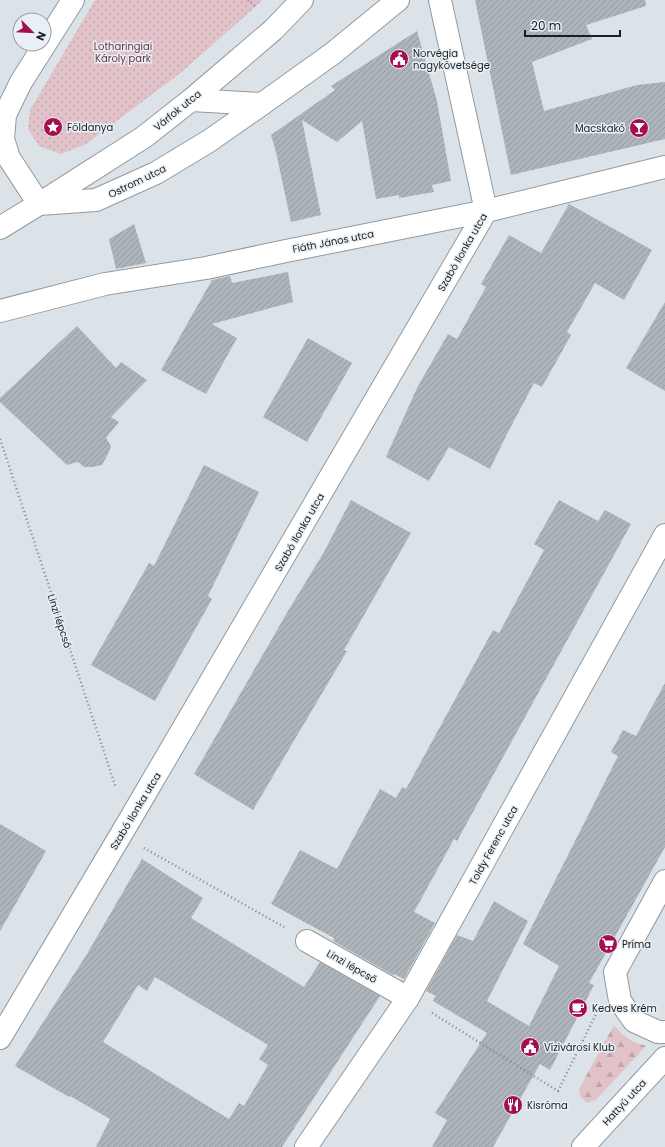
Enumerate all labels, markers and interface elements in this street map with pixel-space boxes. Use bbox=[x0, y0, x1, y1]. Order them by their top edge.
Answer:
north arrow bbox=[12, 12, 52, 52]
scale bar bbox=[525, 12, 620, 38]
text: 20 m bbox=[531, 17, 561, 34]
text: N bbox=[32, 29, 50, 43]
park label: Lotharingiai Károly park bbox=[94, 39, 152, 66]
place label: Norvégia nagykövetsége bbox=[413, 46, 490, 73]
public building icon: Norvégia nagykövetsége bbox=[388, 48, 410, 70]
street label: Várfok utca bbox=[150, 86, 204, 134]
place icon: Földanya bbox=[42, 116, 64, 138]
bar icon: Macskakő bbox=[628, 117, 650, 139]
place label: Földanya bbox=[67, 120, 113, 135]
place label: Macskakő bbox=[575, 121, 625, 136]
street label: Ostrom utca bbox=[106, 161, 169, 202]
street label: Szabó Ilonka utca bbox=[434, 210, 491, 294]
street label: Fiáth János utca bbox=[291, 226, 375, 257]
street label: Szabó Ilonka utca bbox=[271, 490, 328, 574]
street label: Linzi lépcső bbox=[44, 592, 75, 650]
street label: Szabó Ilonka utca bbox=[106, 770, 165, 853]
street label: Toldy Ferenc utca bbox=[465, 803, 521, 888]
supermarket icon: Príma bbox=[597, 933, 619, 955]
place label: Príma bbox=[622, 937, 651, 952]
street label: Linzi lépcső bbox=[324, 946, 380, 987]
cafe icon: Kedves Krém bbox=[567, 997, 589, 1019]
place label: Kedves Krém bbox=[592, 1001, 657, 1016]
public building icon: Vízivárosi Klub bbox=[519, 1036, 541, 1058]
place label: Vízivárosi Klub bbox=[544, 1040, 615, 1055]
street label: Hattyú utca bbox=[599, 1076, 650, 1129]
restaurant icon: Kisróma bbox=[502, 1094, 524, 1116]
place label: Kisróma bbox=[527, 1098, 568, 1113]

